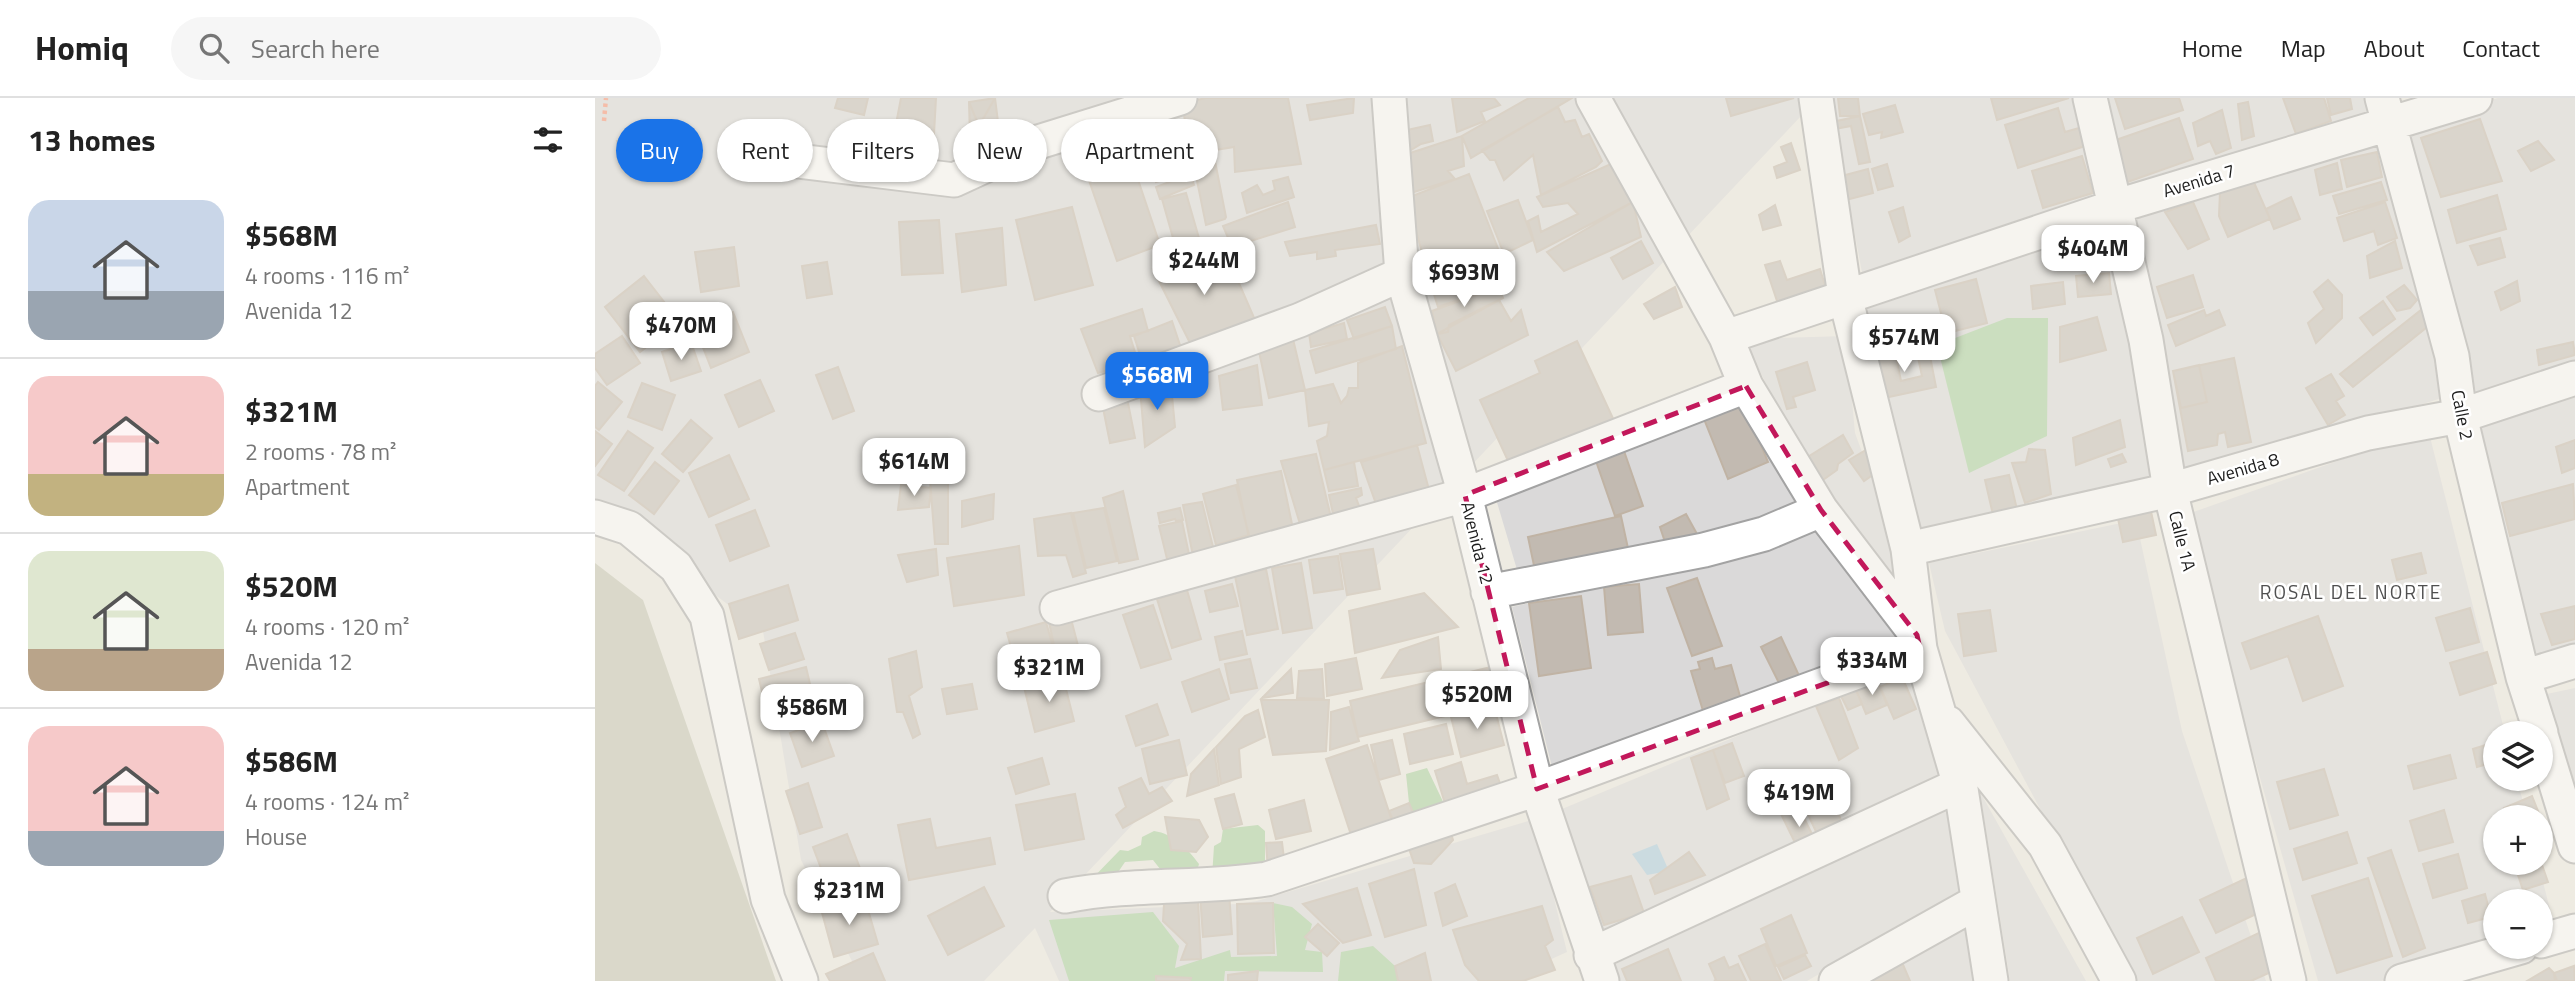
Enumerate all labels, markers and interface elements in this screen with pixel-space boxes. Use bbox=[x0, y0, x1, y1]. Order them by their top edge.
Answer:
search box bbox=[171, 17, 661, 80]
text: Homiq bbox=[35, 23, 129, 73]
icon: search bbox=[195, 29, 233, 67]
text: Search here bbox=[251, 29, 380, 68]
text: Home bbox=[2182, 30, 2243, 66]
text: Map bbox=[2281, 30, 2326, 66]
text: About bbox=[2364, 30, 2424, 66]
text: Contact bbox=[2462, 30, 2540, 66]
text: 13 homes bbox=[28, 117, 155, 163]
chip: Buy bbox=[616, 119, 703, 182]
chip: Rent bbox=[717, 119, 813, 182]
chip: Filters bbox=[827, 119, 939, 182]
chip: New bbox=[953, 119, 1047, 182]
chip: Apartment bbox=[1061, 119, 1218, 182]
icon: filters bbox=[529, 121, 567, 159]
street label: Avenida 7 bbox=[2159, 157, 2238, 204]
text: $568M bbox=[245, 212, 338, 258]
pin: $404M bbox=[2044, 226, 2142, 285]
icon: home bbox=[84, 228, 168, 312]
text: $404M bbox=[2057, 230, 2129, 265]
pin: $244M bbox=[1155, 238, 1253, 297]
text: $244M bbox=[1168, 242, 1240, 277]
pin: $693M bbox=[1415, 250, 1513, 309]
text: $693M bbox=[1428, 254, 1500, 289]
text: 4 rooms · 116 m² bbox=[245, 258, 409, 293]
text: Avenida 12 bbox=[245, 293, 353, 328]
pin: $470M bbox=[632, 302, 730, 362]
text: $470M bbox=[645, 307, 717, 342]
pin: $574M bbox=[1855, 314, 1953, 374]
text: $574M bbox=[1868, 319, 1940, 354]
pin: $568M bbox=[1108, 352, 1206, 412]
text: $568M bbox=[1121, 357, 1193, 392]
text: $321M bbox=[245, 388, 338, 434]
street label: Calle 2 bbox=[2444, 388, 2481, 442]
icon: home bbox=[84, 404, 168, 488]
text: 2 rooms · 78 m² bbox=[245, 434, 396, 469]
pin: $614M bbox=[865, 438, 963, 498]
text: $614M bbox=[878, 443, 950, 478]
street label: Avenida 8 bbox=[2203, 445, 2282, 492]
text: Apartment bbox=[245, 469, 350, 504]
street label: Avenida 12 bbox=[1454, 499, 1501, 587]
street label: Calle 1A bbox=[2162, 508, 2203, 574]
text: $520M bbox=[245, 563, 338, 609]
district label: ROSAL DEL NORTE bbox=[2260, 577, 2442, 606]
icon: home bbox=[84, 579, 168, 663]
text: 4 rooms · 120 m² bbox=[245, 609, 409, 644]
pin: $334M bbox=[1823, 638, 1921, 697]
text: $334M bbox=[1836, 642, 1908, 677]
text: Avenida 12 bbox=[245, 644, 353, 679]
pin: $321M bbox=[1000, 644, 1098, 704]
text: $321M bbox=[1013, 649, 1085, 684]
pin: $520M bbox=[1428, 672, 1526, 731]
text: $520M bbox=[1441, 676, 1513, 711]
pin: $586M bbox=[763, 684, 861, 744]
text: $586M bbox=[776, 689, 848, 724]
map controls bbox=[2483, 721, 2553, 959]
button: layers bbox=[2483, 721, 2553, 791]
text: $586M bbox=[245, 738, 338, 784]
icon: home bbox=[84, 754, 168, 838]
pin: $419M bbox=[1750, 770, 1848, 829]
text: $419M bbox=[1763, 774, 1835, 809]
text: 4 rooms · 124 m² bbox=[245, 784, 409, 819]
button: + bbox=[2483, 805, 2553, 875]
text: House bbox=[245, 819, 307, 854]
pin: $231M bbox=[800, 868, 898, 927]
text: $231M bbox=[813, 872, 885, 907]
button: − bbox=[2483, 889, 2553, 959]

